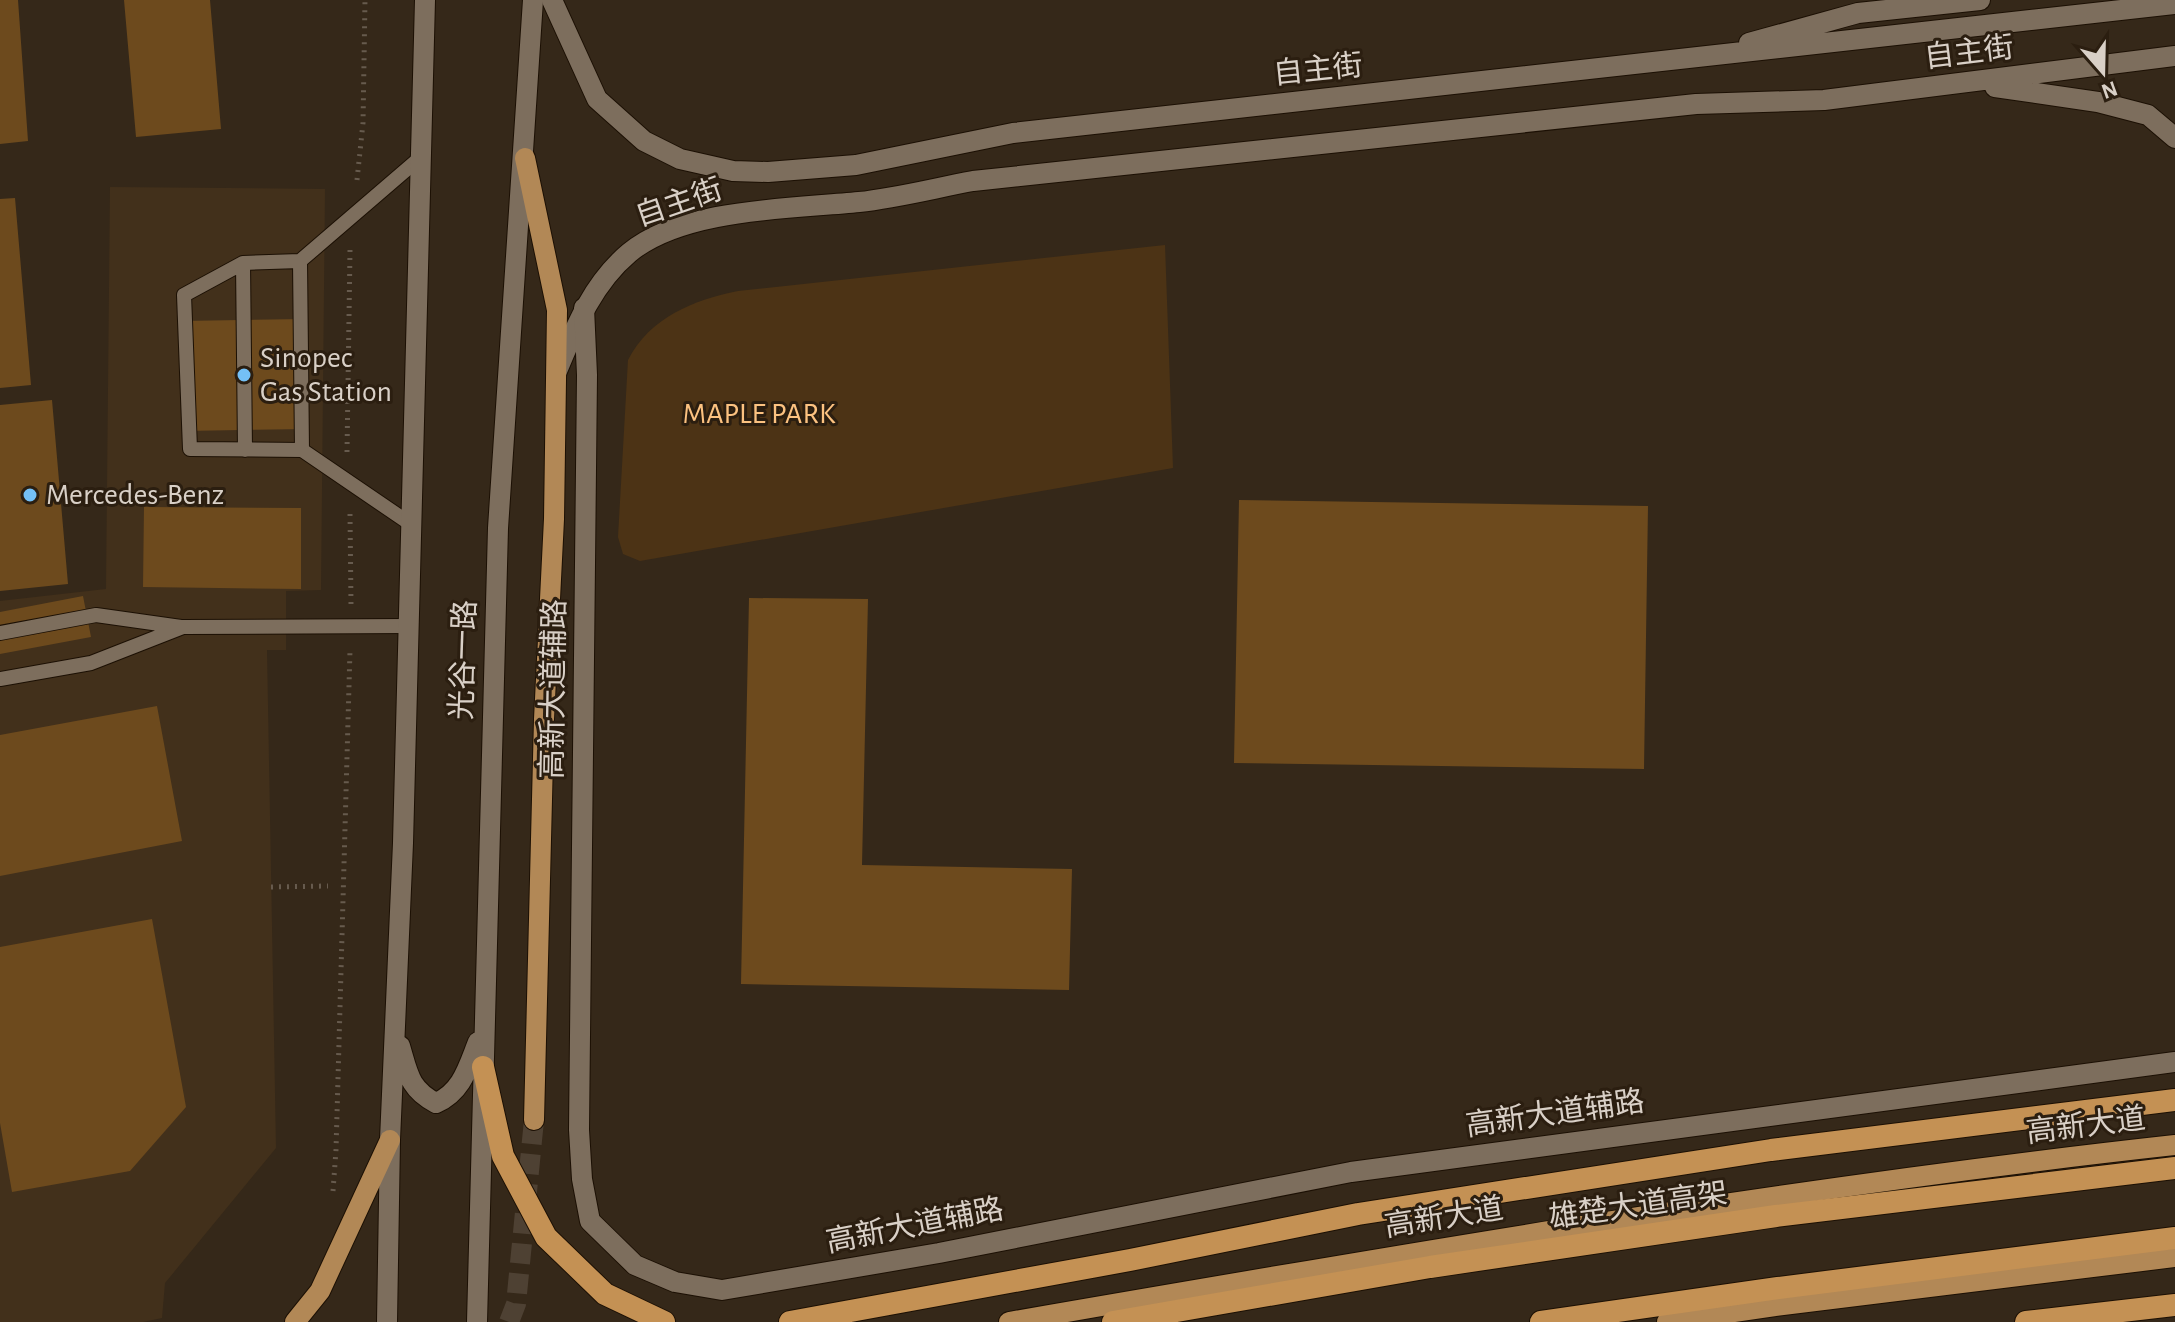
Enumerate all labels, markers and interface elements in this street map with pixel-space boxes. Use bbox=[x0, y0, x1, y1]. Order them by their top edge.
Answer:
street label: 自主街 bbox=[1922, 31, 2015, 73]
north arrow bbox=[2063, 32, 2143, 112]
street label: 自主街 bbox=[1271, 48, 1364, 90]
text: N bbox=[2099, 77, 2120, 103]
street label: 自主街 bbox=[631, 172, 726, 232]
place label: Sinopec Gas Station bbox=[260, 343, 392, 407]
marker: Sinopec Gas Station bbox=[235, 366, 253, 384]
park label: MAPLE PARK bbox=[683, 399, 836, 429]
place label: Mercedes-Benz bbox=[46, 480, 224, 510]
marker: Mercedes-Benz bbox=[21, 486, 39, 504]
street label: 光谷一路 bbox=[445, 599, 481, 720]
street label: 高新大道辅路 bbox=[535, 599, 571, 779]
street label: 高新大道辅路 bbox=[1464, 1085, 1646, 1141]
street label: 高新大道 bbox=[2024, 1102, 2147, 1148]
street label: 雄楚大道高架 bbox=[1547, 1177, 1729, 1233]
street label: 高新大道辅路 bbox=[823, 1192, 1006, 1258]
street label: 高新大道 bbox=[1382, 1192, 1506, 1242]

